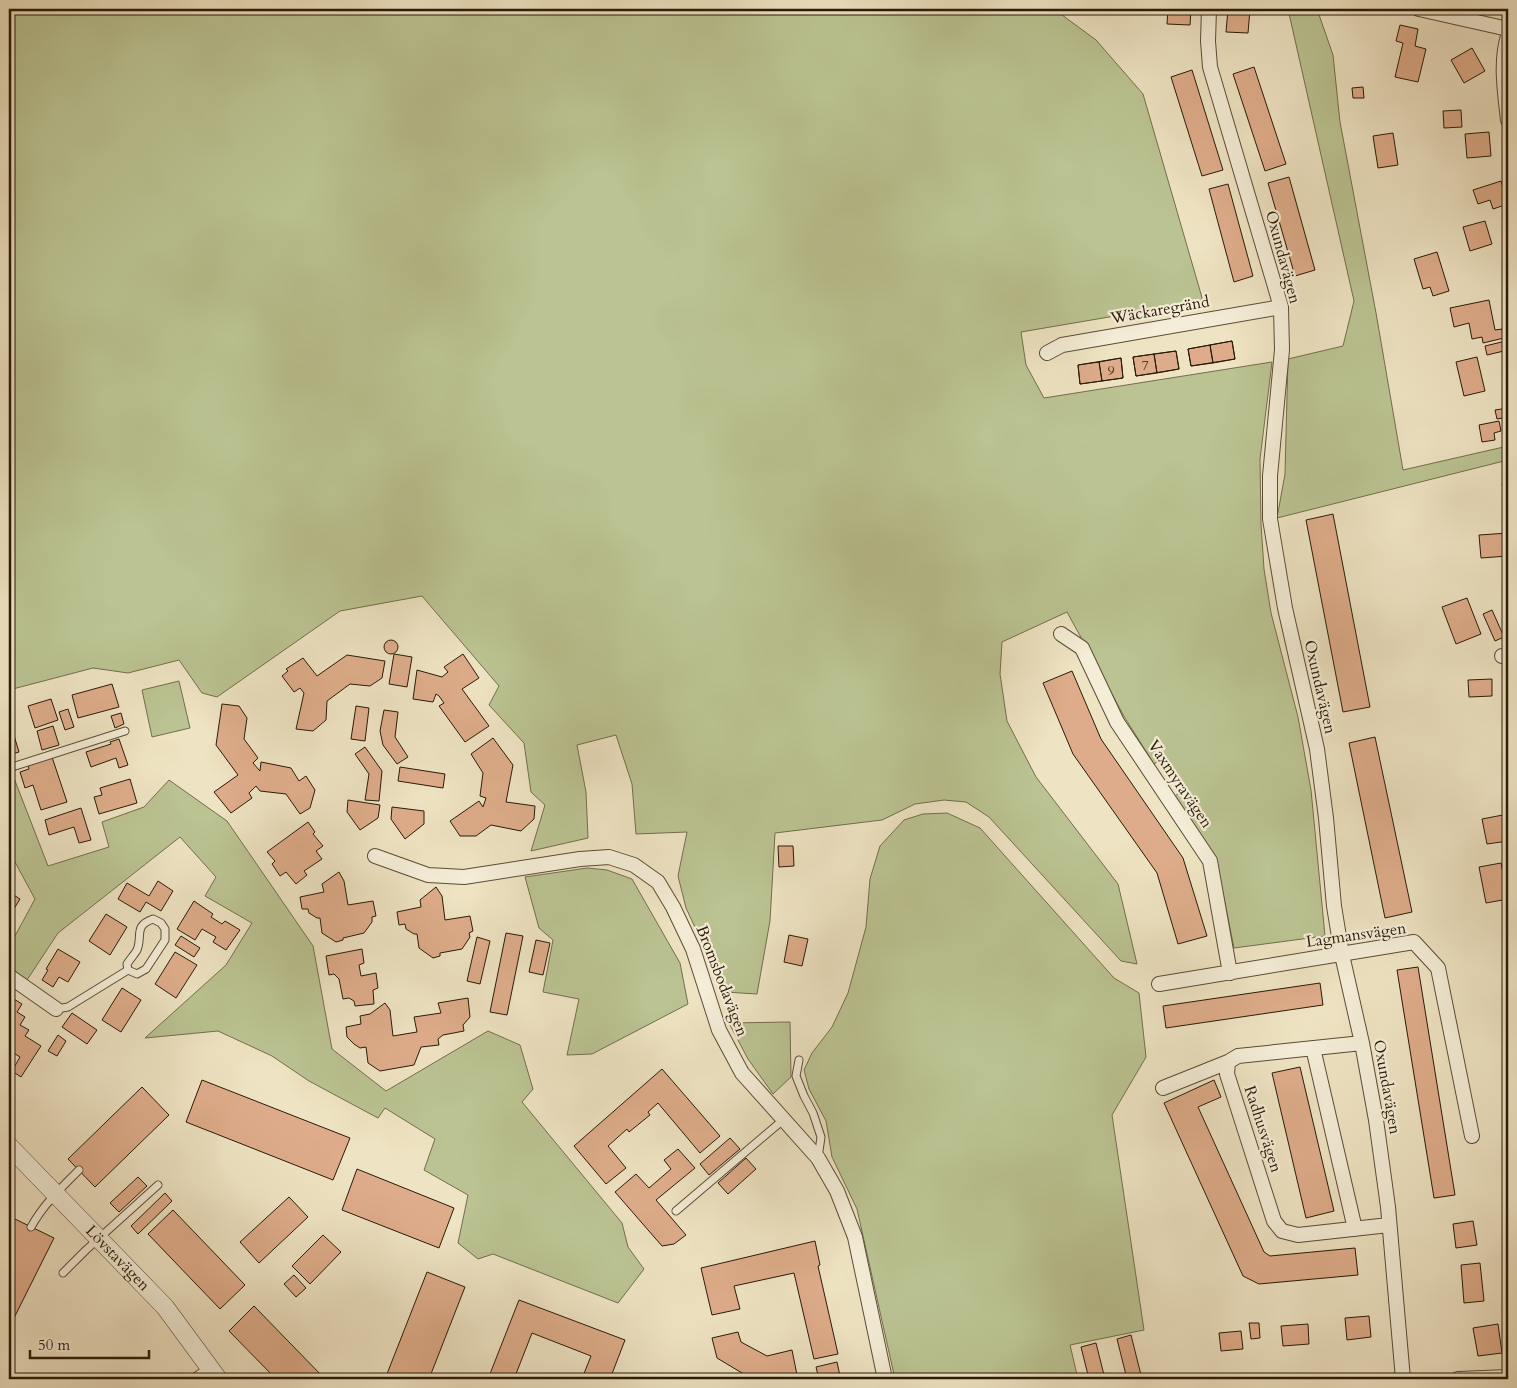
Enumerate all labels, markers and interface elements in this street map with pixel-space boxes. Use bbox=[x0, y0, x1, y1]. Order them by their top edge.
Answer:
street label: Oxundavägen bbox=[1260, 208, 1306, 306]
street label: Wäckaregränd bbox=[1108, 290, 1212, 330]
house number: 7 bbox=[1141, 356, 1149, 375]
house number: 9 bbox=[1107, 361, 1115, 380]
street label: Oxundavägen bbox=[1299, 638, 1341, 736]
street label: Vaxmyravägen bbox=[1142, 736, 1218, 832]
street label: Lagmansvägen bbox=[1304, 917, 1408, 953]
street label: Bromsbodavägen bbox=[691, 922, 753, 1040]
street label: Oxundavägen bbox=[1368, 1038, 1406, 1136]
street label: Radhusvägen bbox=[1239, 1083, 1287, 1175]
street label: Lövstavägen bbox=[80, 1220, 155, 1296]
scale bar bbox=[30, 1328, 149, 1360]
text: 50 m bbox=[38, 1335, 70, 1355]

